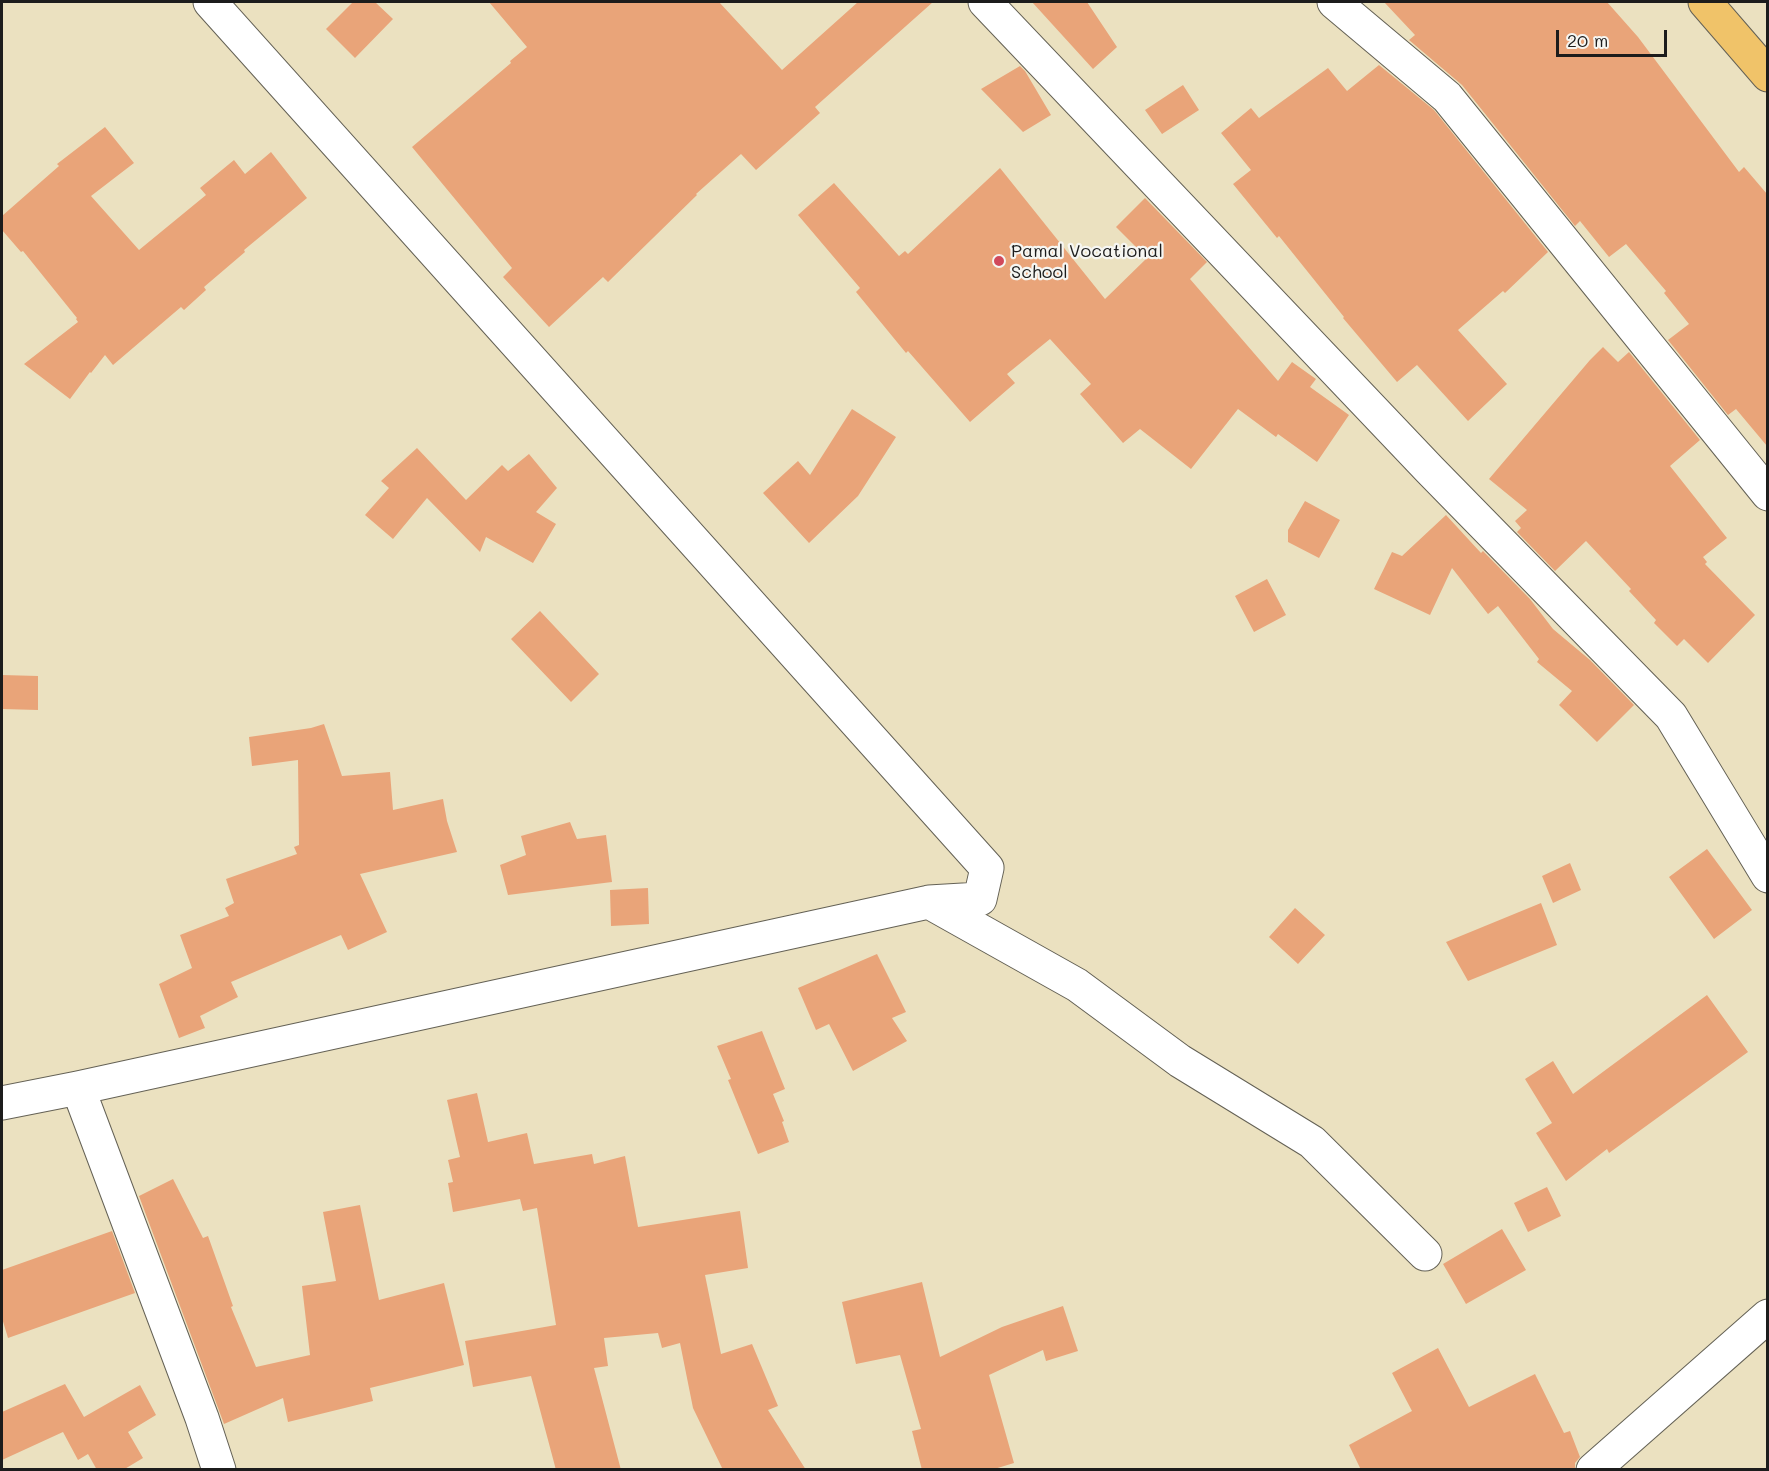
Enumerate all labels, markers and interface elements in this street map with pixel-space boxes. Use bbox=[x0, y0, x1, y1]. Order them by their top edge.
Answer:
scale bar bbox=[1559, 18, 1670, 56]
text: 20 m bbox=[1567, 28, 1608, 52]
place label: Pamal Vocational School bbox=[1011, 240, 1163, 282]
marker: Pamal Vocational School bbox=[992, 254, 1006, 268]

